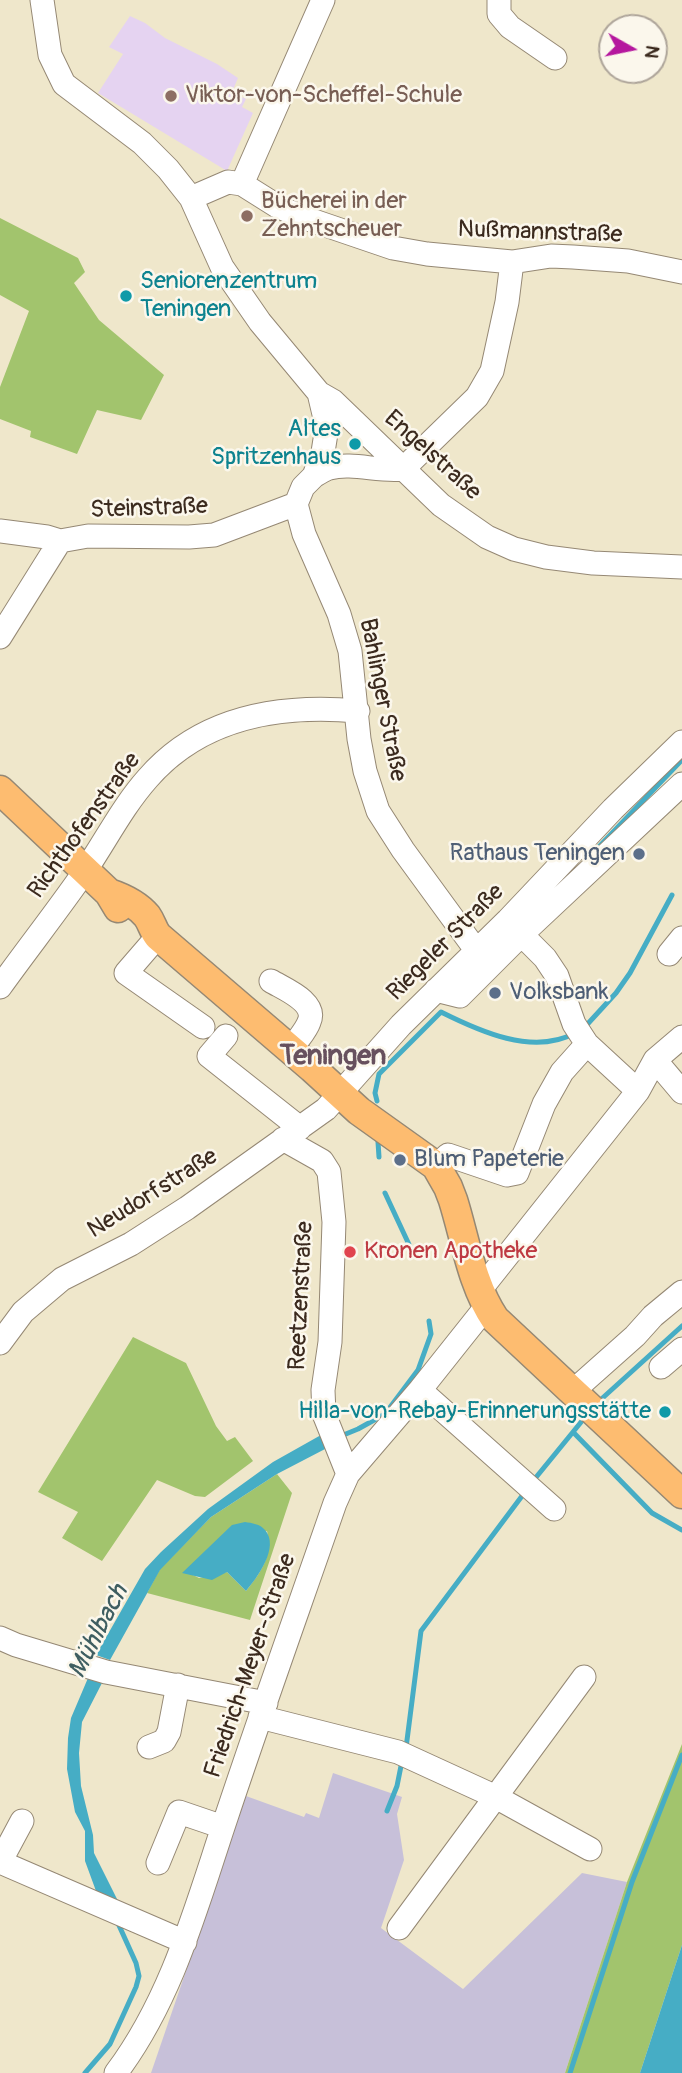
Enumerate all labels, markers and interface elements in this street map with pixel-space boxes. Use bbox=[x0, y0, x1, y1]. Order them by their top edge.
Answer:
north arrow bbox=[598, 14, 668, 84]
text: N bbox=[639, 44, 665, 60]
place label: Viktor-von-Scheffel-Schule bbox=[185, 82, 462, 110]
marker: Viktor-von-Scheffel-Schule bbox=[163, 88, 179, 104]
place label: Bücherei in der Zehntscheuer bbox=[261, 188, 407, 244]
marker: Bücherei in der Zehntscheuer bbox=[239, 208, 255, 224]
street label: Nußmannstraße bbox=[457, 216, 623, 250]
place label: Seniorenzentrum Teningen bbox=[140, 268, 317, 324]
marker: Seniorenzentrum Teningen bbox=[118, 288, 134, 304]
street label: Engelstraße bbox=[378, 405, 486, 507]
place label: Altes Spritzenhaus bbox=[211, 416, 341, 472]
marker: Altes Spritzenhaus bbox=[347, 436, 363, 452]
street label: Steinstraße bbox=[90, 493, 208, 525]
street label: Bahlinger Straße bbox=[352, 616, 412, 784]
street label: Richthofenstraße bbox=[22, 747, 148, 905]
place label: Rathaus Teningen bbox=[450, 840, 625, 868]
marker: Rathaus Teningen bbox=[631, 846, 647, 862]
street label: Riegeler Straße bbox=[382, 879, 510, 1007]
place label: Volksbank bbox=[509, 979, 609, 1007]
marker: Volksbank bbox=[487, 985, 503, 1001]
district label: Teningen bbox=[280, 1040, 386, 1074]
street label: Neudorfstraße bbox=[83, 1143, 223, 1245]
place label: Blum Papeterie bbox=[414, 1146, 564, 1174]
marker: Blum Papeterie bbox=[392, 1152, 408, 1168]
street label: Reetzenstraße bbox=[284, 1221, 320, 1371]
place label: Kronen Apotheke bbox=[364, 1238, 537, 1266]
marker: Kronen Apotheke bbox=[342, 1244, 358, 1260]
place label: Hilla-von-Rebay-Erinnerungsstätte bbox=[298, 1398, 651, 1426]
marker: Hilla-von-Rebay-Erinnerungsstätte bbox=[657, 1404, 673, 1420]
street label: Friedrich-Meyer-Straße bbox=[199, 1550, 303, 1782]
water label: Mühlbach bbox=[62, 1580, 136, 1684]

